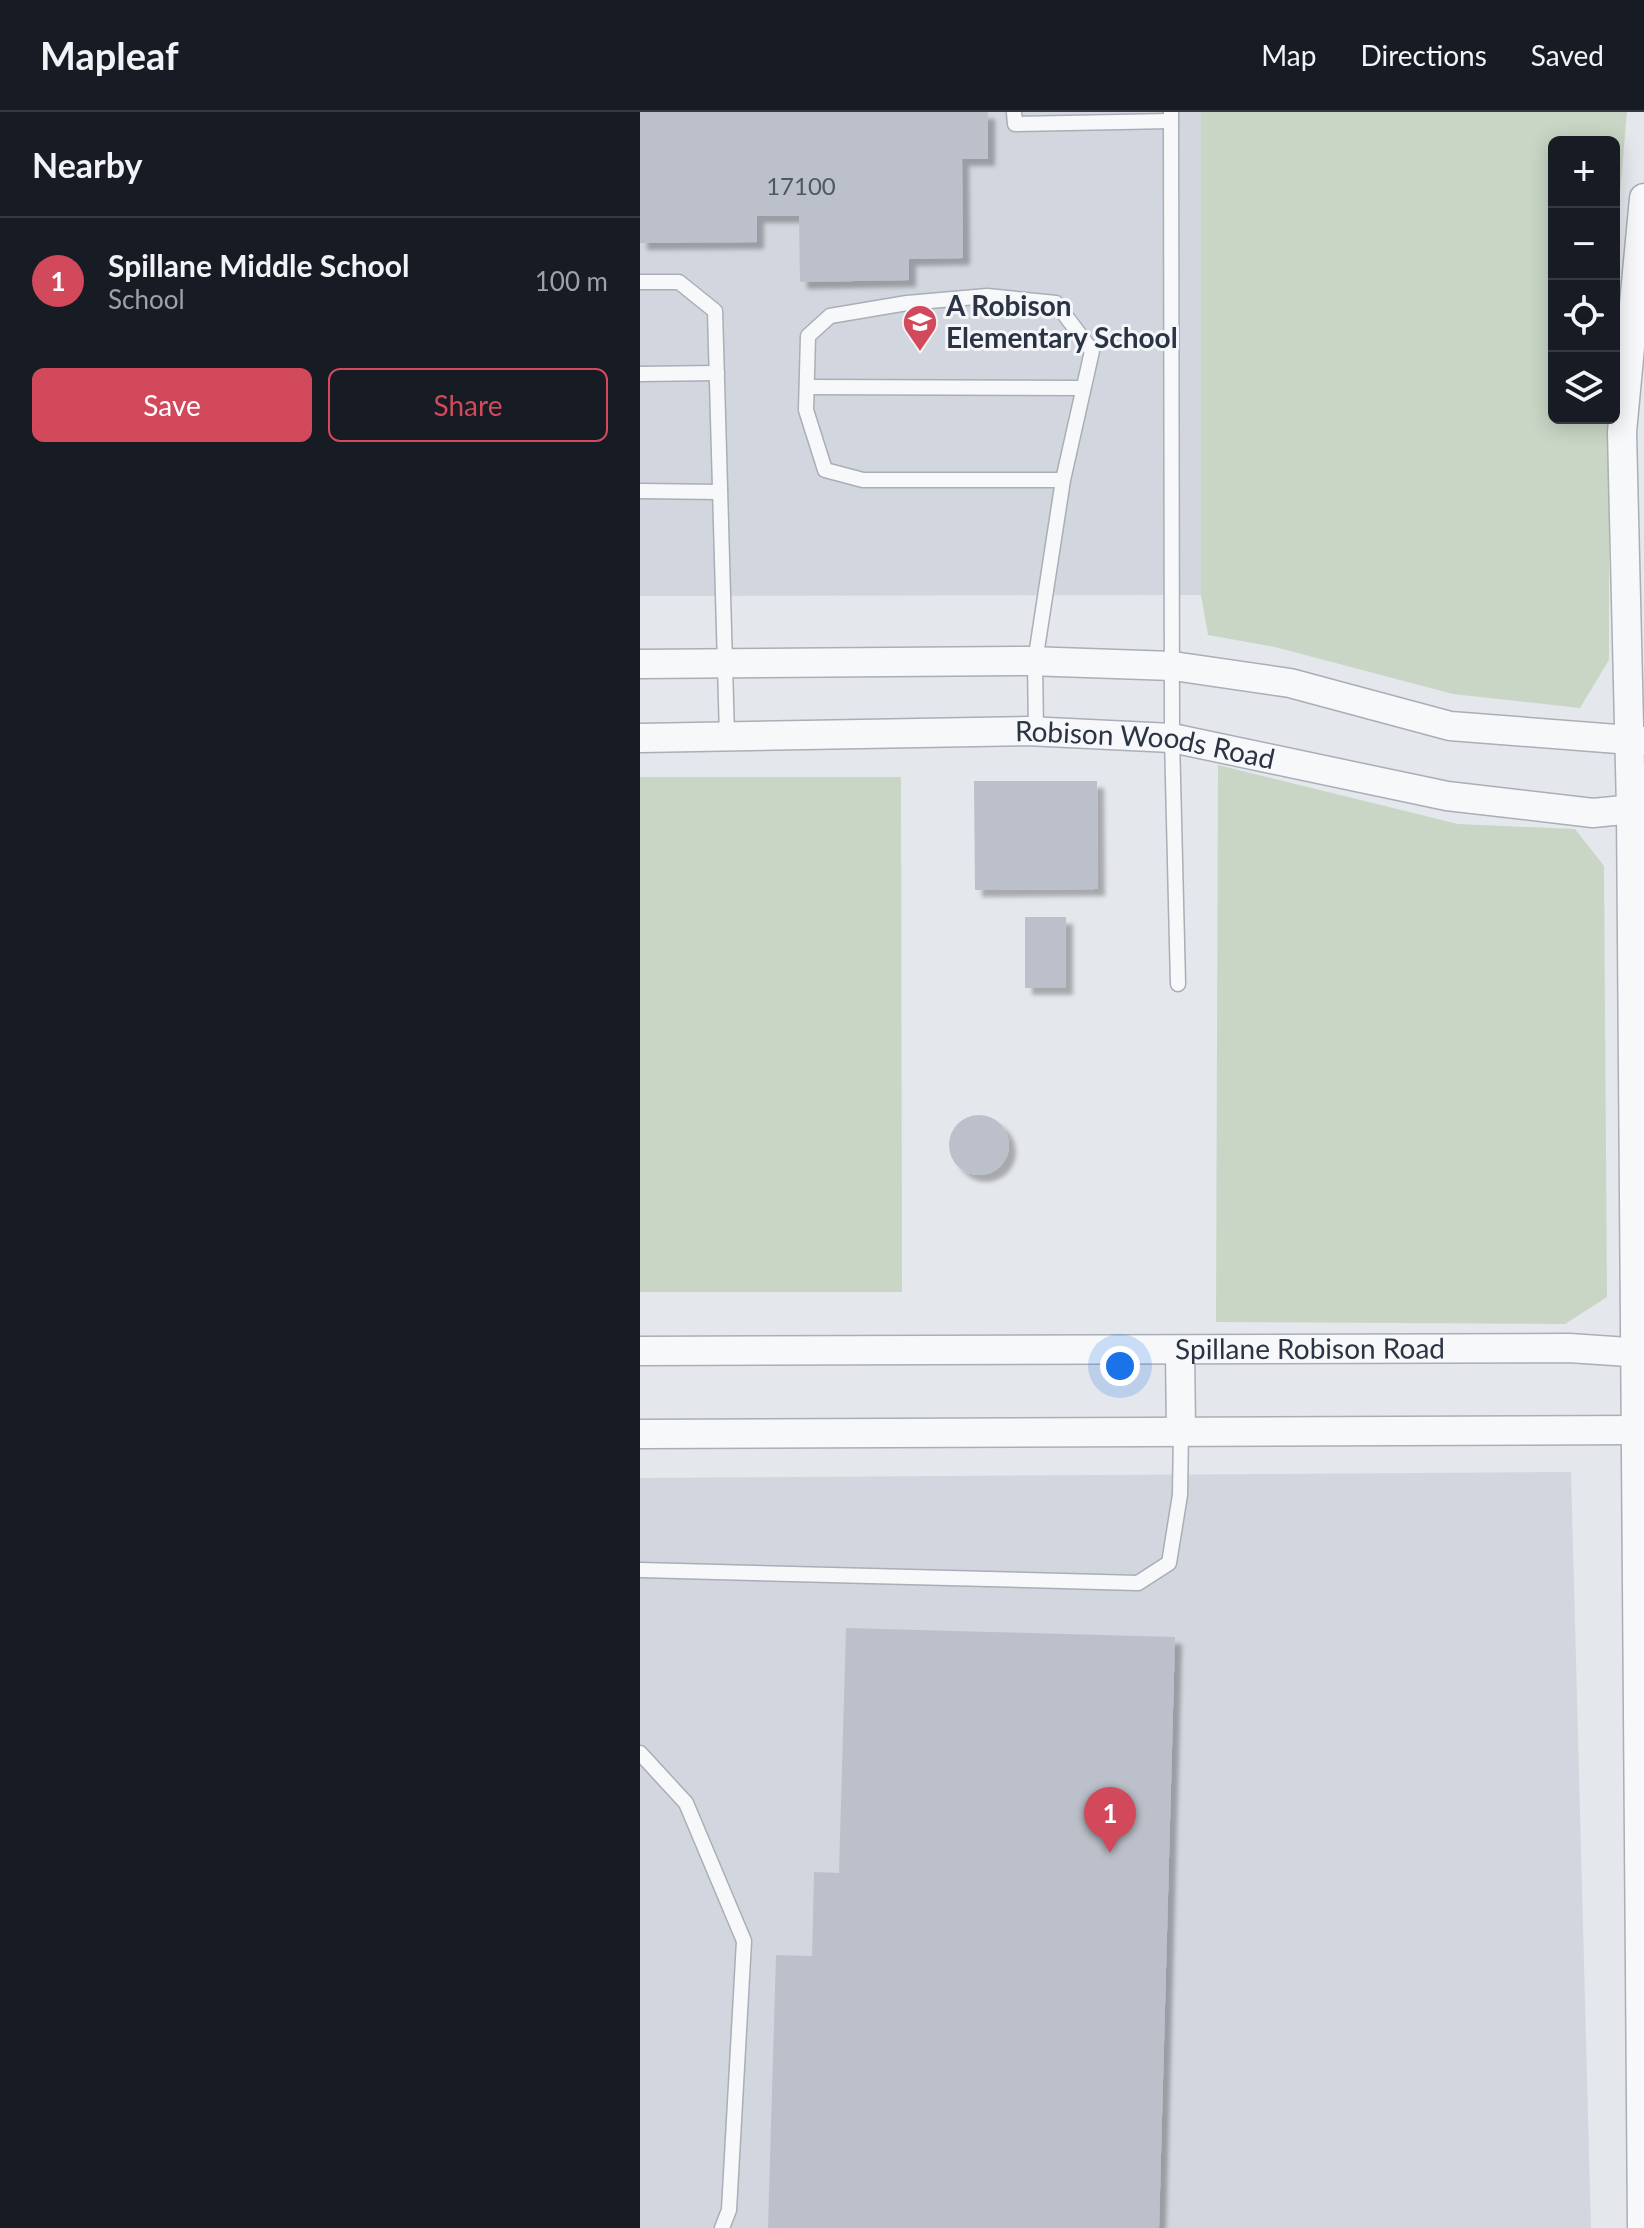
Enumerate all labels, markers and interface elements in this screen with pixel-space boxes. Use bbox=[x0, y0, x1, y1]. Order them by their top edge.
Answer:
text: Mapleaf bbox=[40, 32, 179, 78]
text: Map bbox=[1261, 38, 1316, 72]
text: Directions bbox=[1360, 38, 1487, 72]
text: Saved bbox=[1531, 38, 1604, 72]
map controls bbox=[1548, 136, 1620, 424]
button: + bbox=[1548, 136, 1620, 208]
text: Nearby bbox=[32, 144, 143, 185]
house number: 17100 bbox=[766, 171, 836, 200]
button: − bbox=[1548, 208, 1620, 280]
text: Spillane Middle School bbox=[108, 247, 410, 283]
text: 1 bbox=[50, 265, 66, 297]
text: 100 m bbox=[535, 265, 608, 297]
button: locate bbox=[1548, 280, 1620, 352]
text: School bbox=[108, 283, 185, 315]
place label: A Robison Elementary School bbox=[945, 288, 1178, 354]
school or university icon: A Robison Elementary School bbox=[901, 303, 939, 353]
button: layers bbox=[1548, 352, 1620, 424]
button: Save bbox=[32, 368, 312, 442]
button: Share bbox=[328, 368, 608, 442]
street label: Robison Woods Road bbox=[1015, 713, 1278, 775]
street label: Spillane Robison Road bbox=[1175, 1330, 1445, 1365]
your location bbox=[1100, 1346, 1140, 1386]
pin: 1 bbox=[1084, 1787, 1136, 1853]

